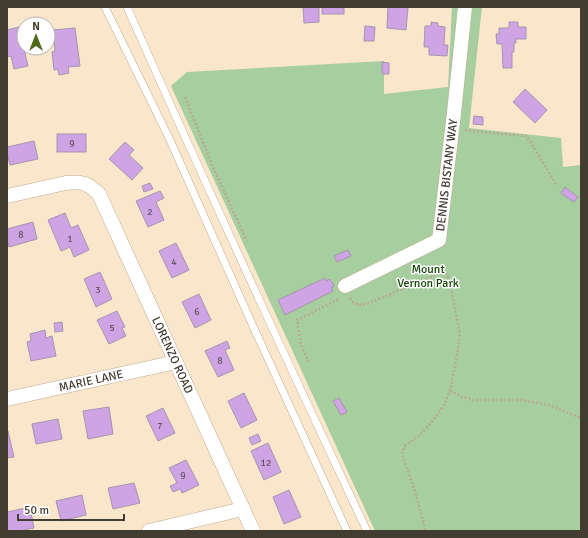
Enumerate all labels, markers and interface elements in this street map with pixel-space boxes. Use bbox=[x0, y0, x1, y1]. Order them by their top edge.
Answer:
north arrow bbox=[16, 16, 56, 56]
text: N bbox=[32, 20, 40, 33]
street label: DENNIS BISTANY WAY bbox=[433, 118, 461, 232]
house number: 9 bbox=[69, 138, 75, 150]
house number: 2 bbox=[147, 206, 153, 218]
house number: 8 bbox=[18, 229, 24, 241]
house number: 1 bbox=[67, 233, 73, 245]
house number: 4 bbox=[171, 256, 177, 268]
park label: Mount Vernon Park bbox=[397, 262, 459, 291]
house number: 3 bbox=[95, 284, 101, 296]
house number: 6 bbox=[194, 306, 200, 318]
street label: LORENZO ROAD bbox=[148, 314, 196, 396]
house number: 5 bbox=[109, 322, 115, 334]
house number: 8 bbox=[217, 355, 223, 367]
street label: MARIE LANE bbox=[57, 367, 125, 395]
house number: 7 bbox=[157, 420, 163, 432]
house number: 12 bbox=[261, 457, 271, 469]
house number: 9 bbox=[180, 470, 186, 482]
scale bar bbox=[18, 496, 124, 522]
text: 50 m bbox=[24, 503, 49, 518]

